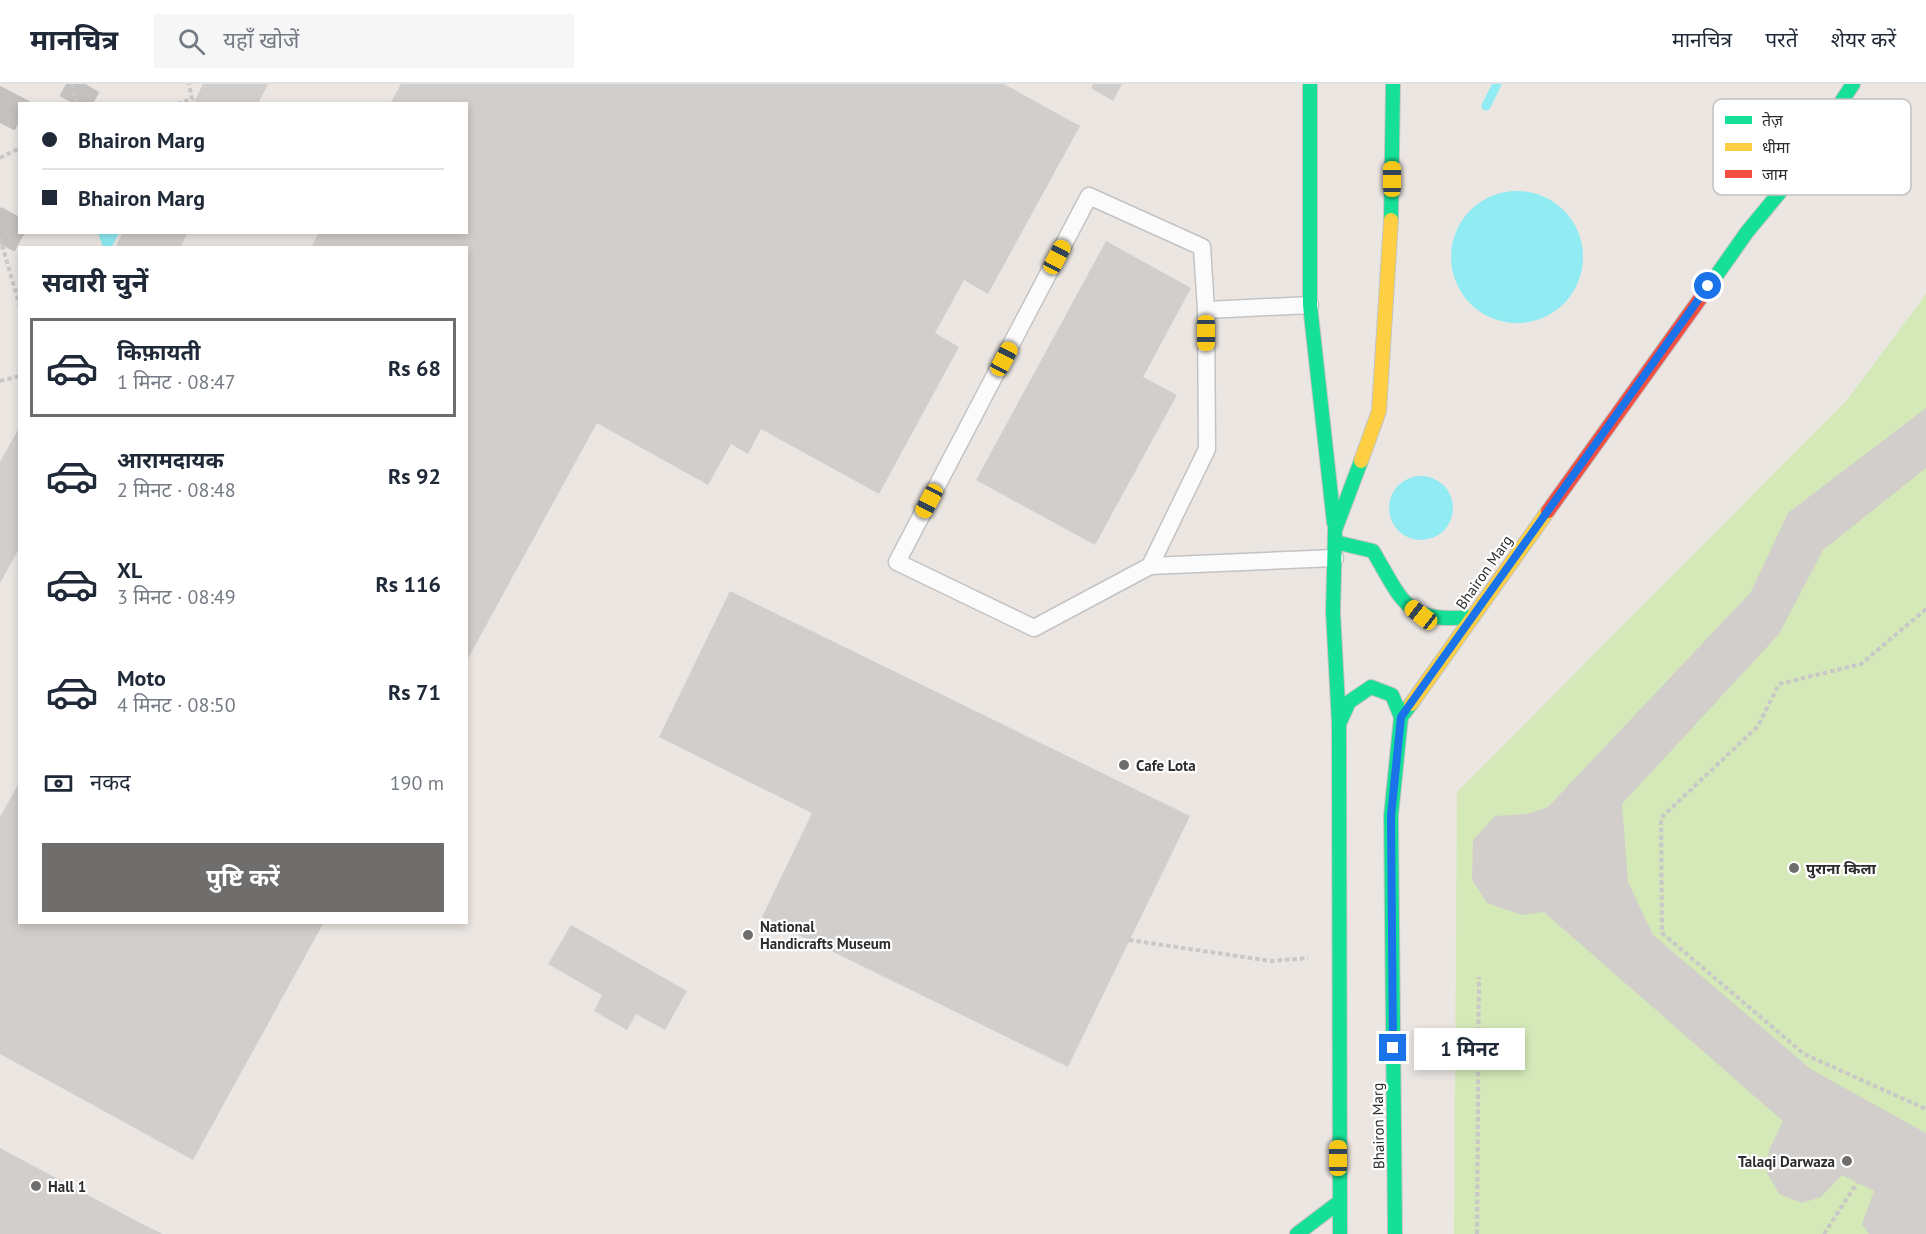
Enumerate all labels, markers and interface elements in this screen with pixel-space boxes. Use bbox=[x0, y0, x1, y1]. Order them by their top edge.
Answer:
search box bbox=[154, 14, 574, 68]
text: मानचित्र bbox=[30, 21, 118, 58]
icon: search bbox=[175, 25, 208, 58]
text: यहाँ खोजें bbox=[223, 26, 299, 54]
text: मानचित्र bbox=[1672, 26, 1732, 53]
text: परतें bbox=[1765, 26, 1798, 53]
text: शेयर करें bbox=[1831, 26, 1896, 53]
legend bbox=[1713, 99, 1911, 195]
text: तेज़ bbox=[1762, 110, 1784, 130]
text: Bhairon Marg bbox=[78, 126, 205, 154]
text: धीमा bbox=[1762, 137, 1791, 157]
car bbox=[1383, 161, 1401, 197]
text: जाम bbox=[1762, 164, 1788, 184]
text: Bhairon Marg bbox=[78, 184, 205, 212]
car bbox=[1041, 237, 1073, 277]
text: सवारी चुनें bbox=[42, 265, 148, 299]
route start bbox=[1694, 272, 1721, 299]
car bbox=[1197, 315, 1215, 351]
text: किफ़ायती bbox=[117, 338, 201, 366]
car bbox=[988, 339, 1020, 379]
icon: car bbox=[45, 341, 99, 395]
text: Rs 68 bbox=[388, 354, 441, 382]
text: 1 मिनट · 08:47 bbox=[117, 369, 236, 395]
text: आरामदायक bbox=[117, 446, 224, 474]
icon: car bbox=[45, 449, 99, 503]
text: Rs 92 bbox=[388, 462, 441, 490]
text: 2 मिनट · 08:48 bbox=[117, 477, 236, 503]
car bbox=[913, 481, 945, 521]
street label: Bhairon Marg bbox=[1451, 531, 1517, 613]
text: XL bbox=[117, 556, 142, 584]
icon: car bbox=[45, 557, 99, 611]
text: Rs 116 bbox=[375, 570, 441, 598]
text: 3 मिनट · 08:49 bbox=[117, 584, 236, 610]
car bbox=[1401, 597, 1441, 633]
text: Moto bbox=[117, 664, 166, 692]
icon: car bbox=[45, 665, 99, 719]
text: Rs 71 bbox=[388, 678, 441, 706]
text: 4 मिनट · 08:50 bbox=[117, 692, 236, 718]
place label: Cafe Lota bbox=[1136, 756, 1196, 775]
marker: Cafe Lota bbox=[1117, 758, 1131, 772]
icon: cash bbox=[42, 767, 75, 800]
text: नकद bbox=[90, 768, 131, 796]
text: 190 m bbox=[390, 770, 444, 796]
button: पुष्टि करें bbox=[42, 843, 444, 912]
place label: पुराना किला bbox=[1806, 859, 1877, 879]
marker: पुराना किला bbox=[1787, 861, 1801, 875]
place label: National Handicrafts Museum bbox=[760, 917, 891, 953]
marker: National Handicrafts Museum bbox=[741, 928, 755, 942]
callout: 1 मिनट bbox=[1414, 1027, 1525, 1069]
route end bbox=[1379, 1034, 1406, 1061]
text: 1 मिनट bbox=[1440, 1036, 1499, 1062]
street label: Bhairon Marg bbox=[1368, 1083, 1388, 1169]
car bbox=[1329, 1140, 1347, 1176]
place label: Talaqi Darwaza bbox=[1738, 1152, 1835, 1171]
marker: Talaqi Darwaza bbox=[1840, 1154, 1854, 1168]
place label: Hall 1 bbox=[48, 1177, 86, 1196]
marker: Hall 1 bbox=[29, 1179, 43, 1193]

